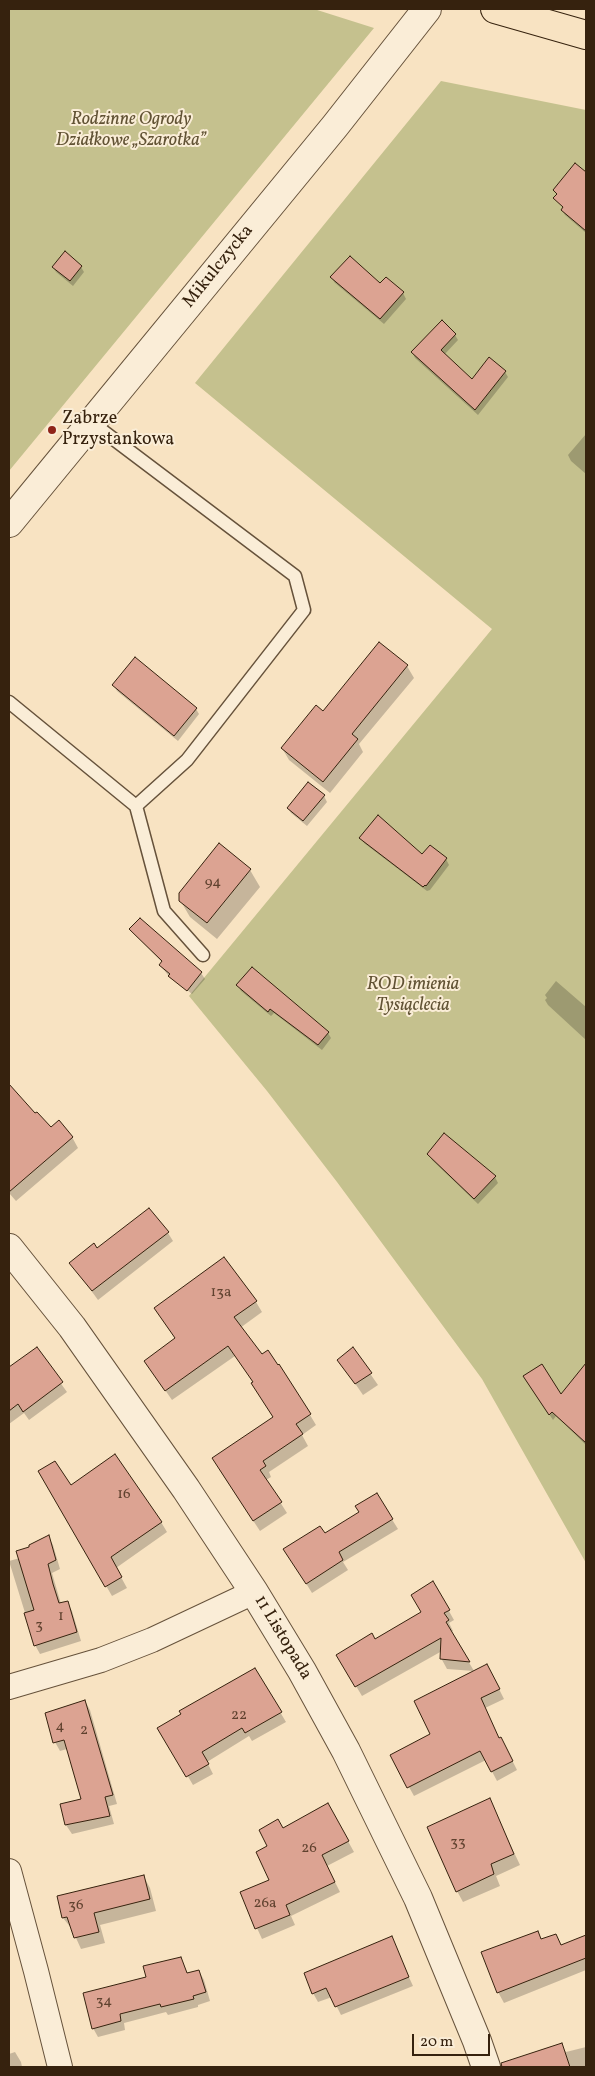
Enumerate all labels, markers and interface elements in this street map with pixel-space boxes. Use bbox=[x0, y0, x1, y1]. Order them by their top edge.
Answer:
park label: Rodzinne Ogrody Działkowe „Szarotka” bbox=[56, 110, 206, 152]
street label: Mikulczycka bbox=[179, 221, 259, 313]
place label: Zabrze Przystankowa bbox=[62, 409, 174, 452]
marker: Zabrze Przystankowa bbox=[46, 424, 58, 436]
house number: 94 bbox=[205, 874, 221, 892]
park label: ROD imienia Tysiąclecia bbox=[367, 975, 459, 1018]
house number: 13a bbox=[211, 1284, 231, 1302]
house number: 16 bbox=[117, 1486, 131, 1504]
street label: 11 Listopada bbox=[248, 1592, 316, 1684]
house number: 1 bbox=[58, 1608, 64, 1626]
house number: 3 bbox=[35, 1617, 43, 1635]
house number: 22 bbox=[231, 1707, 247, 1725]
house number: 4 bbox=[56, 1718, 64, 1736]
house number: 2 bbox=[80, 1722, 88, 1740]
house number: 33 bbox=[450, 1834, 466, 1852]
house number: 26 bbox=[301, 1840, 317, 1858]
house number: 26a bbox=[253, 1895, 277, 1913]
house number: 36 bbox=[68, 1897, 84, 1915]
house number: 34 bbox=[96, 1993, 112, 2011]
scale bar bbox=[415, 2024, 492, 2056]
text: 20 m bbox=[420, 2032, 453, 2053]

